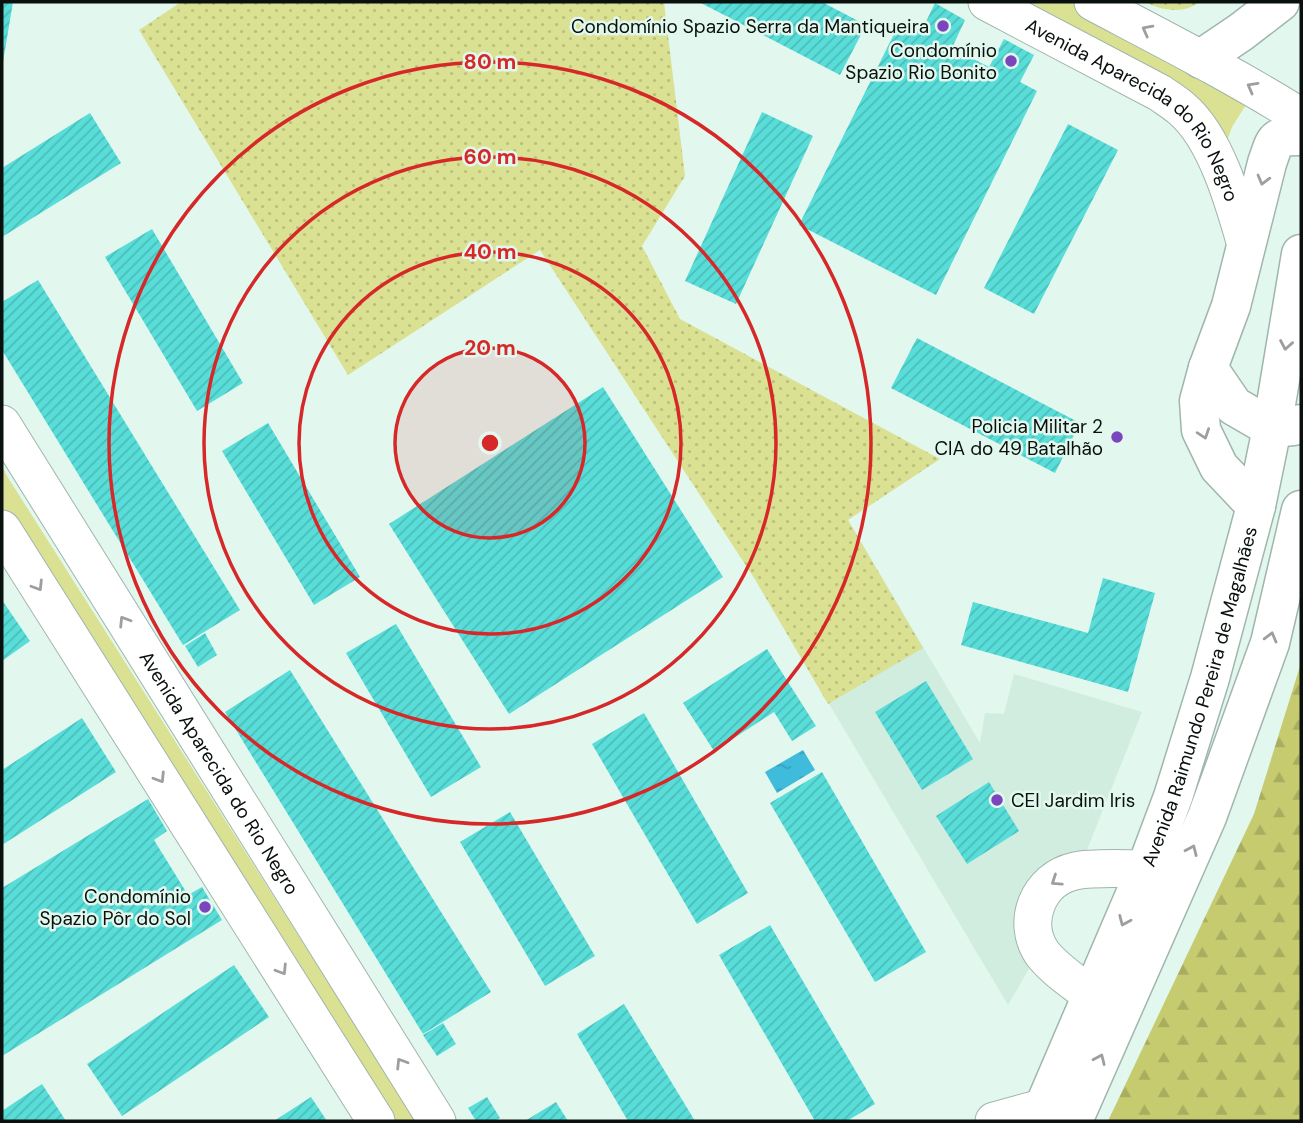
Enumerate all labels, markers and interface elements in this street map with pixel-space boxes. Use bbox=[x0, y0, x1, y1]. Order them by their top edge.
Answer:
street label: Avenida Aparecida do Rio Negro bbox=[1021, 13, 1244, 205]
place label: Condomínio Spazio Serra da Mantiqueira bbox=[571, 14, 929, 39]
marker: Condomínio Spazio Serra da Mantiqueira bbox=[935, 18, 951, 34]
one-way arrow bbox=[1142, 25, 1155, 39]
place label: Condomínio Spazio Rio Bonito bbox=[845, 38, 997, 85]
text: 80 m bbox=[464, 48, 516, 76]
marker: Condomínio Spazio Rio Bonito bbox=[1003, 53, 1019, 69]
one-way arrow bbox=[1247, 82, 1259, 95]
text: 60 m bbox=[464, 143, 516, 171]
one-way arrow bbox=[1257, 173, 1271, 185]
text: 40 m bbox=[463, 238, 517, 266]
text: 20 m bbox=[464, 334, 516, 362]
one-way arrow bbox=[1279, 340, 1294, 351]
place label: Policia Militar 2 CIA do 49 Batalhão bbox=[934, 414, 1103, 461]
one-way arrow bbox=[1196, 428, 1211, 440]
marker: Policia Militar 2 CIA do 49 Batalhão bbox=[1109, 429, 1125, 445]
centre of rings bbox=[478, 431, 502, 455]
street label: Avenida Raimundo Pereira de Magalhães bbox=[1136, 524, 1263, 870]
one-way arrow bbox=[30, 578, 43, 591]
one-way arrow bbox=[120, 616, 133, 629]
one-way arrow bbox=[1263, 631, 1277, 643]
street label: Avenida Aparecida do Rio Negro bbox=[134, 646, 305, 900]
one-way arrow bbox=[152, 771, 165, 784]
place label: CEI Jardim Iris bbox=[1011, 788, 1135, 813]
marker: CEI Jardim Iris bbox=[989, 792, 1005, 808]
one-way arrow bbox=[1184, 845, 1198, 858]
one-way arrow bbox=[1051, 873, 1064, 885]
place label: Condomínio Spazio Pôr do Sol bbox=[40, 884, 191, 931]
marker: Condomínio Spazio Pôr do Sol bbox=[197, 899, 213, 915]
one-way arrow bbox=[1118, 914, 1132, 926]
one-way arrow bbox=[273, 963, 286, 976]
one-way arrow bbox=[1092, 1054, 1106, 1066]
one-way arrow bbox=[396, 1058, 409, 1071]

